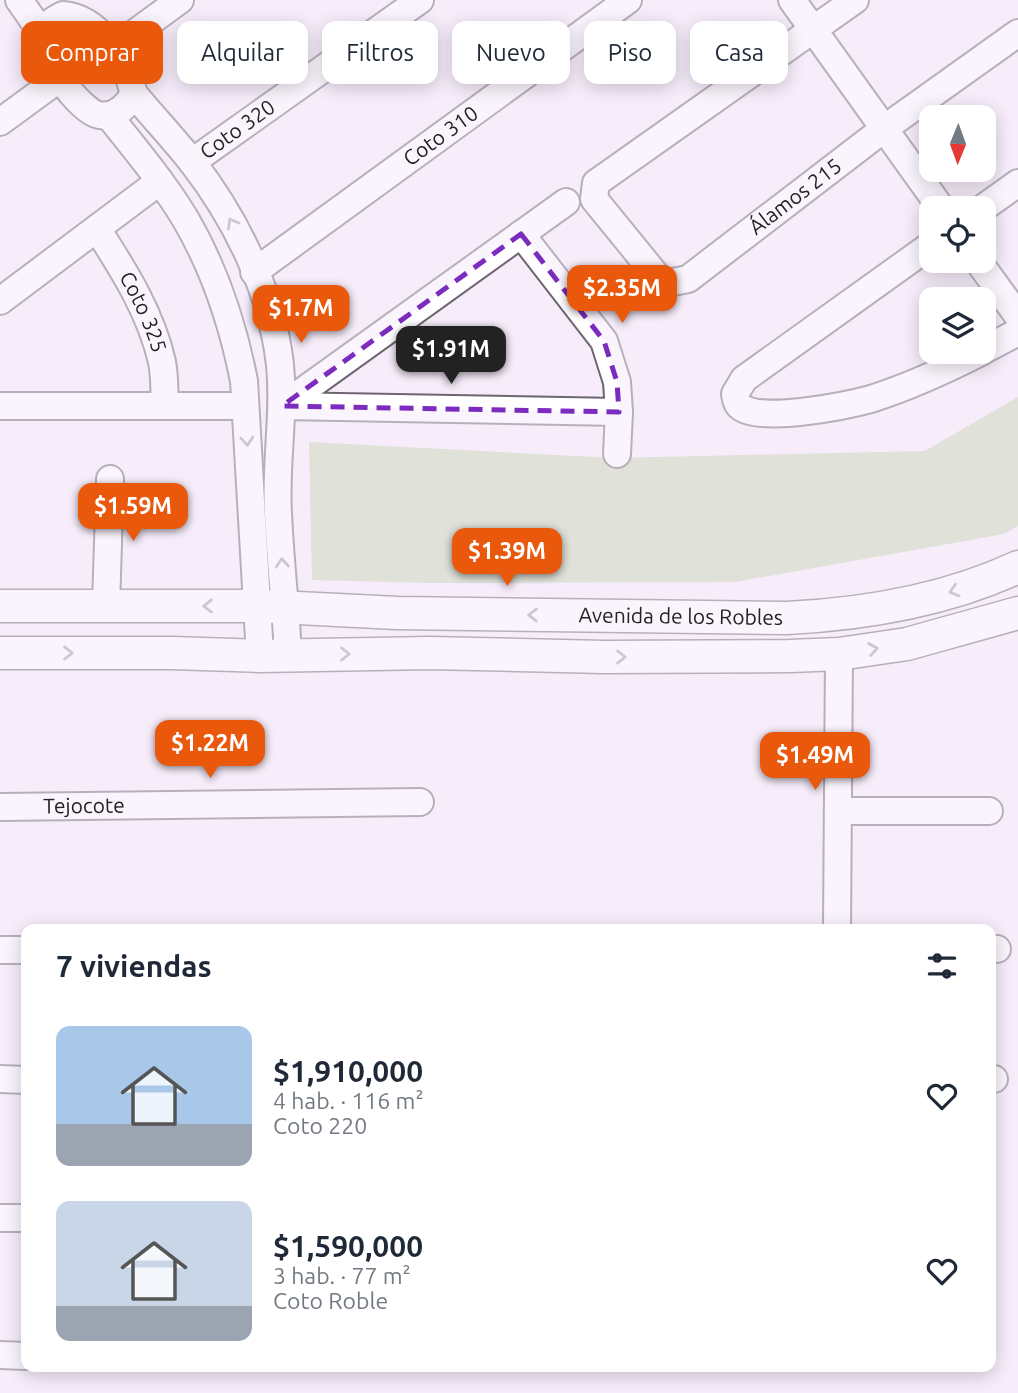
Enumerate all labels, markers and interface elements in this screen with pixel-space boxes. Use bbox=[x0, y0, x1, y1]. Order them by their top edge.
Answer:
chip: Comprar bbox=[21, 21, 163, 84]
chip: Alquilar bbox=[177, 21, 308, 84]
chip: Filtros bbox=[322, 21, 438, 84]
chip: Nuevo bbox=[452, 21, 570, 84]
chip: Piso bbox=[584, 21, 676, 84]
chip: Casa bbox=[690, 21, 788, 84]
street label: Coto 320 bbox=[195, 94, 279, 163]
street label: Coto 310 bbox=[398, 100, 482, 170]
north arrow bbox=[919, 105, 996, 182]
map controls bbox=[919, 105, 996, 364]
street label: Álamos 215 bbox=[744, 153, 846, 239]
button: locate bbox=[919, 196, 996, 273]
one-way arrow bbox=[227, 217, 240, 230]
pin: $2.35M bbox=[565, 266, 679, 325]
street label: Coto 325 bbox=[115, 267, 172, 355]
text: $2.35M bbox=[583, 275, 661, 300]
pin: $1.7M bbox=[252, 286, 350, 345]
button: layers bbox=[919, 287, 996, 364]
text: $1.7M bbox=[268, 295, 334, 320]
pin: $1.91M bbox=[394, 326, 508, 386]
text: $1.91M bbox=[412, 336, 490, 361]
one-way arrow bbox=[239, 436, 254, 447]
pin: $1.59M bbox=[76, 484, 190, 543]
text: $1.59M bbox=[94, 493, 172, 518]
pin: $1.39M bbox=[450, 528, 564, 588]
text: $1.39M bbox=[468, 538, 546, 563]
one-way arrow bbox=[275, 558, 290, 569]
one-way arrow bbox=[948, 582, 960, 597]
one-way arrow bbox=[202, 599, 213, 614]
street label: Avenida de los Robles bbox=[578, 602, 783, 629]
one-way arrow bbox=[528, 607, 539, 622]
one-way arrow bbox=[867, 642, 879, 657]
one-way arrow bbox=[63, 645, 74, 661]
one-way arrow bbox=[340, 646, 350, 662]
one-way arrow bbox=[616, 649, 627, 665]
pin: $1.22M bbox=[153, 720, 267, 780]
text: $1.22M bbox=[171, 730, 249, 755]
pin: $1.49M bbox=[758, 732, 872, 792]
text: $1.49M bbox=[776, 742, 854, 767]
street label: Tejocote bbox=[43, 793, 125, 817]
icon: filters bbox=[923, 947, 961, 985]
text: 7 viviendas bbox=[56, 949, 212, 983]
icon: home bbox=[112, 1054, 196, 1138]
text: $1,910,000 bbox=[273, 1054, 423, 1088]
icon: heart bbox=[923, 1077, 961, 1115]
text: 4 hab. · 116 m² bbox=[273, 1088, 424, 1113]
text: Coto 220 bbox=[273, 1113, 367, 1138]
icon: home bbox=[112, 1229, 196, 1313]
text: $1,590,000 bbox=[273, 1229, 423, 1263]
icon: heart bbox=[923, 1252, 961, 1290]
text: 3 hab. · 77 m² bbox=[273, 1263, 411, 1288]
text: Coto Roble bbox=[273, 1288, 388, 1313]

